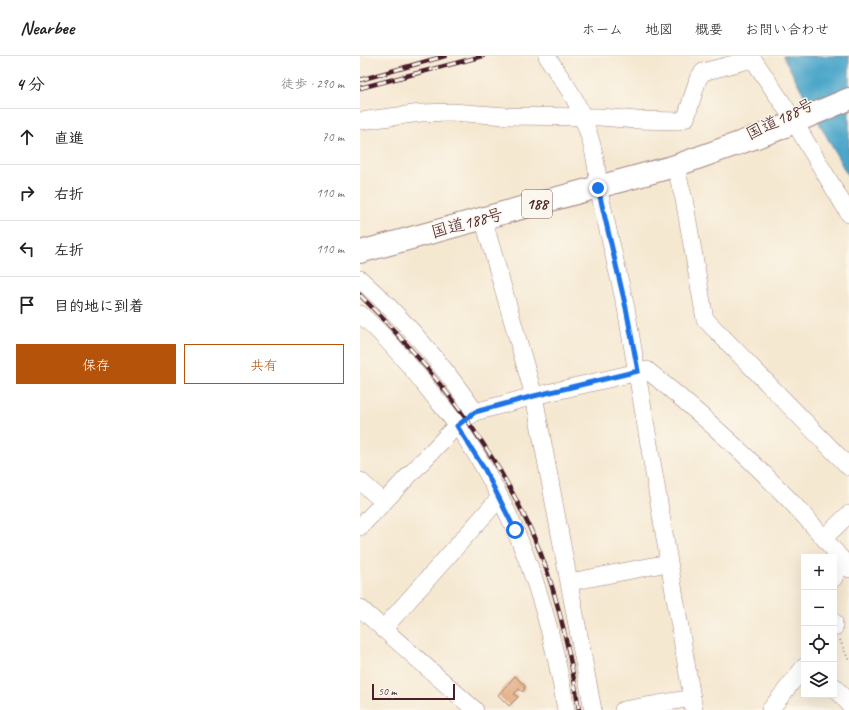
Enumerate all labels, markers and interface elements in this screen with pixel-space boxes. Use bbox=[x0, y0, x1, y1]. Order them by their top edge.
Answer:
text: Nearbee bbox=[20, 16, 74, 40]
text: ホーム bbox=[582, 21, 623, 38]
text: 地図 bbox=[645, 21, 673, 38]
text: 概要 bbox=[695, 21, 723, 38]
text: お問い合わせ bbox=[745, 21, 829, 38]
text: 4 分 bbox=[16, 74, 45, 95]
text: 徒歩 · 290 m bbox=[281, 76, 344, 92]
street label: 国道188号 bbox=[742, 93, 818, 145]
icon: ahead bbox=[16, 126, 38, 148]
text: 直進 bbox=[54, 129, 84, 148]
text: 70 m bbox=[322, 129, 344, 145]
route end bbox=[589, 179, 607, 197]
icon: right bbox=[16, 182, 38, 204]
text: 右折 bbox=[54, 185, 84, 204]
text: 110 m bbox=[316, 185, 344, 201]
road number: 188 bbox=[522, 190, 552, 218]
street label: 国道188号 bbox=[429, 203, 505, 243]
icon: left bbox=[16, 238, 38, 260]
text: 左折 bbox=[54, 241, 84, 260]
text: 110 m bbox=[316, 241, 344, 257]
icon: arrive bbox=[16, 294, 38, 316]
text: 目的地に到着 bbox=[54, 297, 144, 316]
button: 保存 bbox=[16, 344, 176, 384]
button: 共有 bbox=[184, 344, 344, 384]
route start bbox=[506, 521, 524, 539]
map controls bbox=[801, 554, 837, 698]
button: + bbox=[801, 554, 837, 590]
button: − bbox=[801, 590, 837, 626]
button: locate bbox=[801, 626, 837, 662]
button: layers bbox=[801, 662, 837, 698]
scale bar bbox=[372, 682, 455, 701]
text: 50 m bbox=[378, 684, 397, 698]

